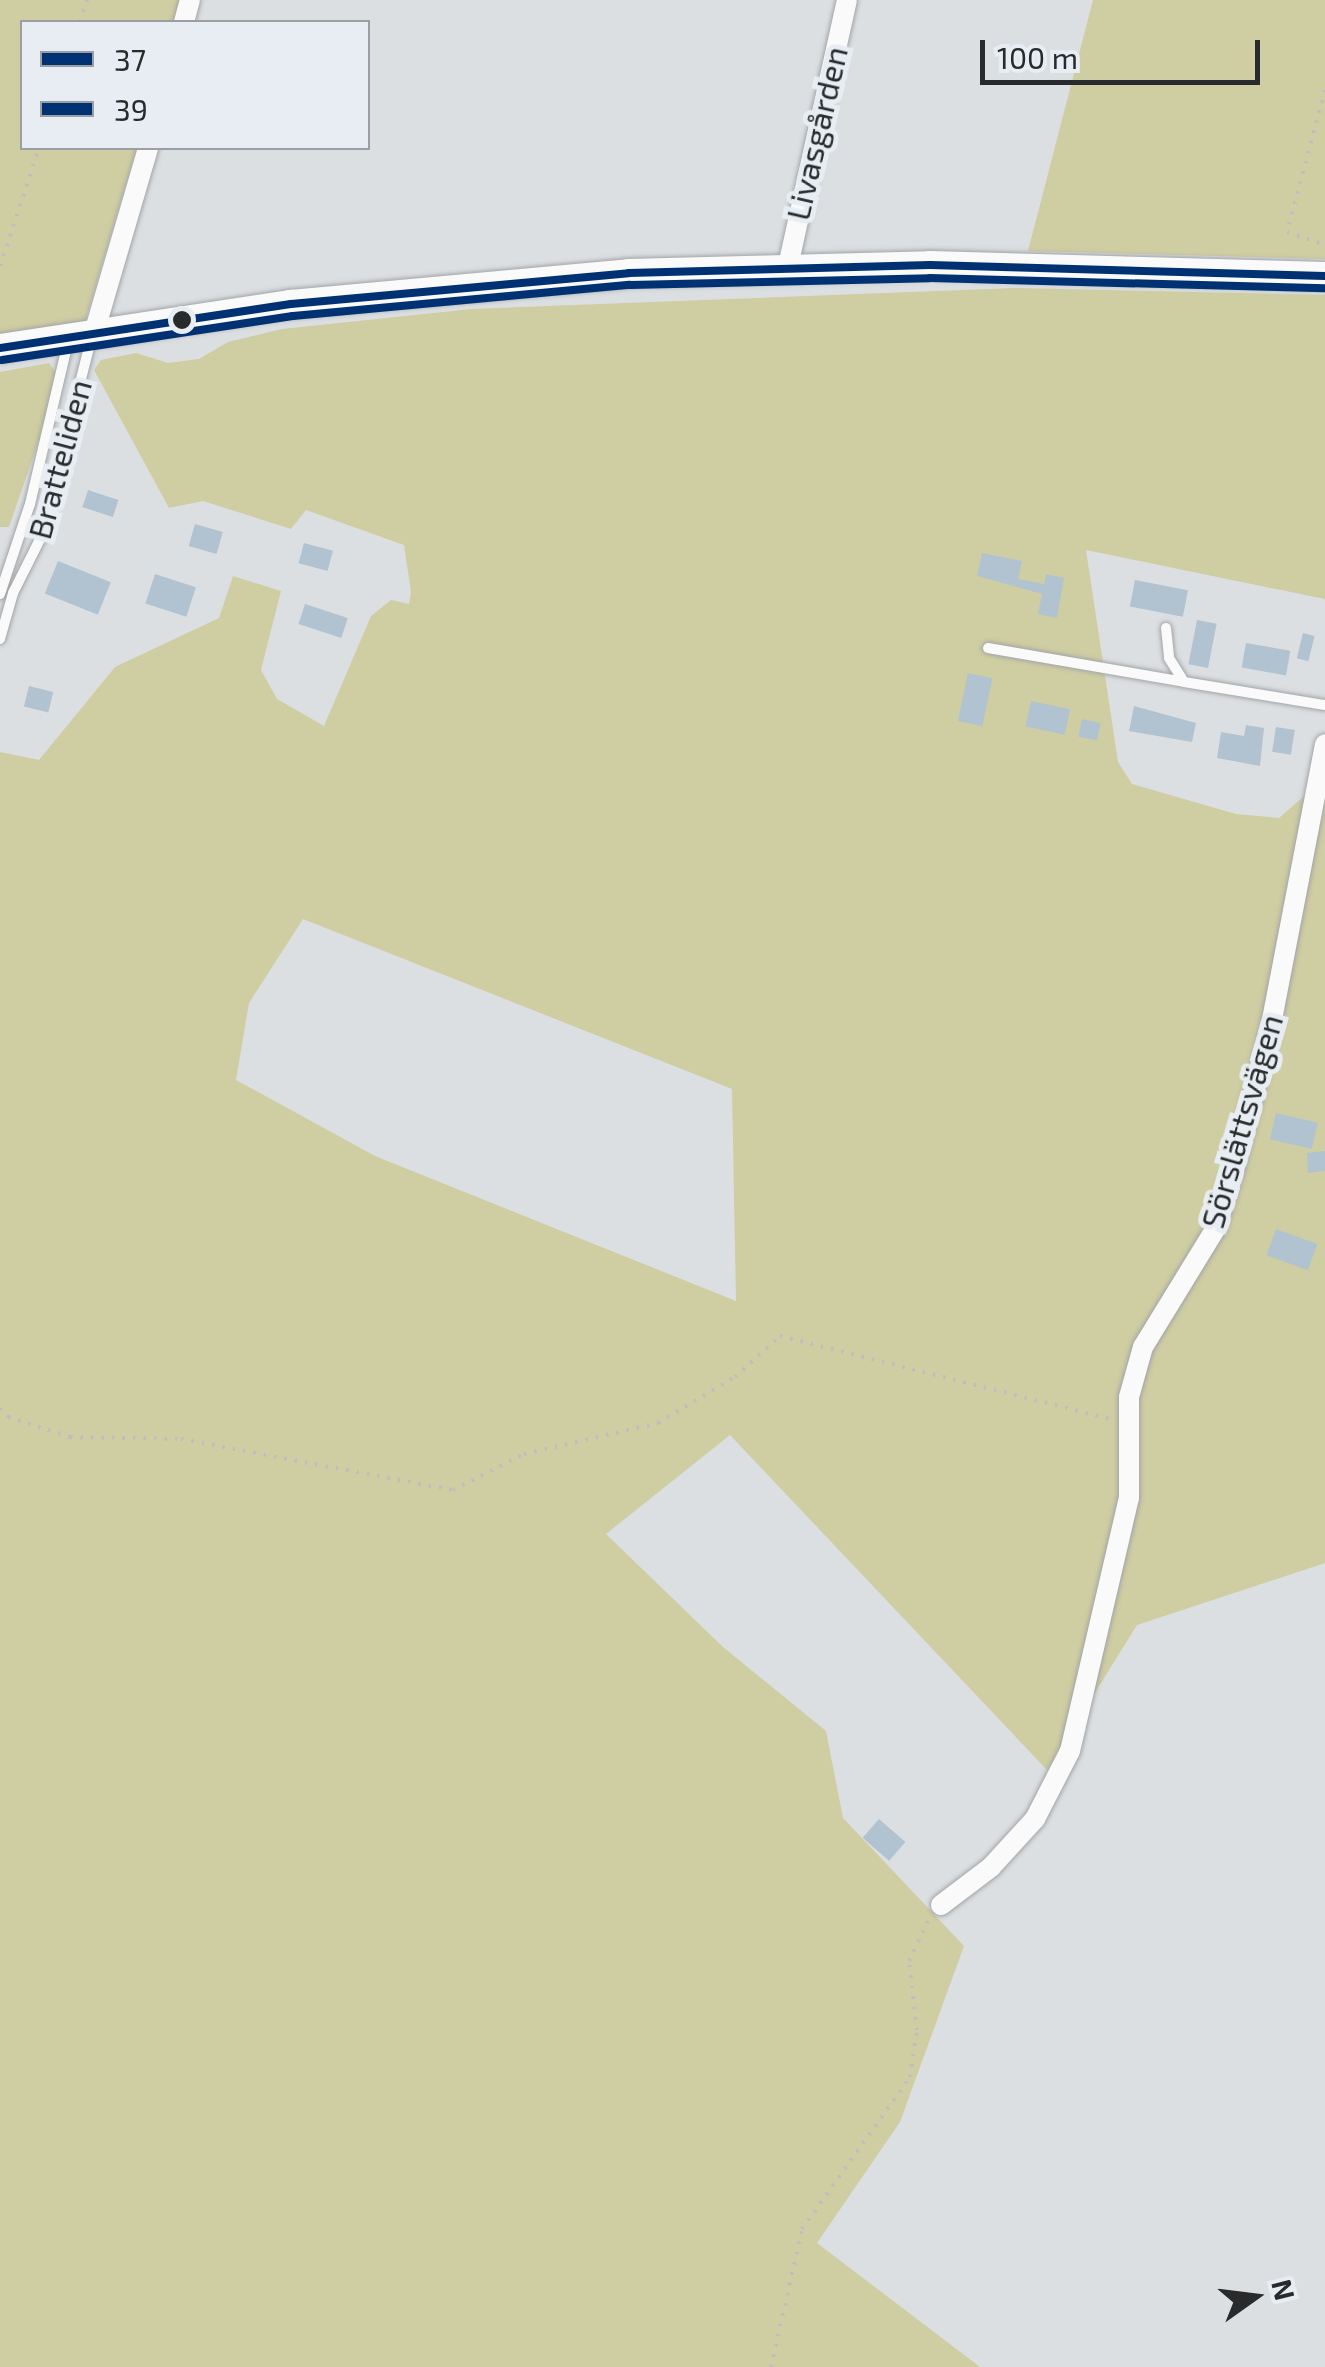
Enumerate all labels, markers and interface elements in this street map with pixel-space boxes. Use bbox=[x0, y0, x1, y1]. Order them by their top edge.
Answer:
legend bbox=[20, 20, 370, 150]
scale bar bbox=[985, 20, 1265, 82]
text: 100 m bbox=[997, 39, 1078, 75]
text: 37 bbox=[114, 41, 146, 77]
street label: Livasgården bbox=[777, 42, 855, 224]
text: 39 bbox=[114, 91, 148, 127]
unlabelled marker bbox=[172, 310, 192, 330]
street label: Bratteliden bbox=[19, 375, 99, 543]
street label: Sörslättsvägen bbox=[1192, 1010, 1290, 1232]
north arrow bbox=[1205, 2247, 1305, 2347]
text: N bbox=[1265, 2276, 1303, 2304]

